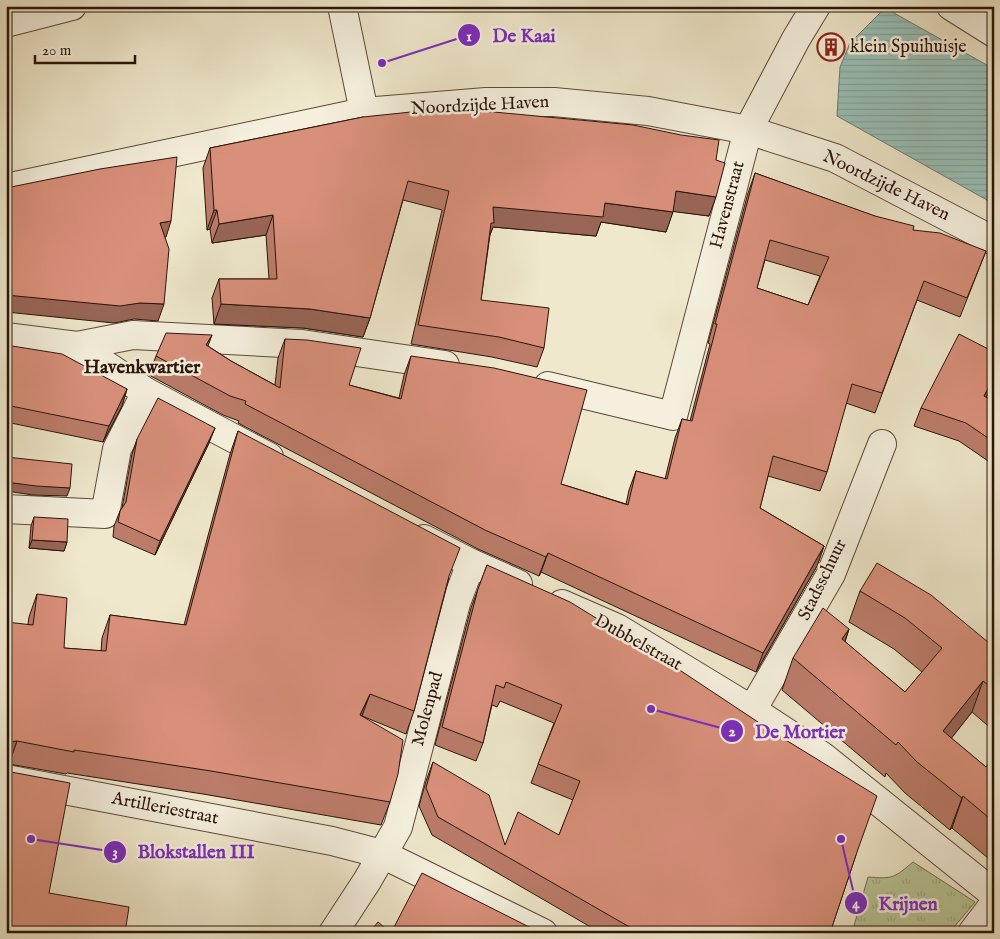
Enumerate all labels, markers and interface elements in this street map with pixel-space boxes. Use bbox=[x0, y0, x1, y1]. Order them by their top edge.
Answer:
callout: De Kaai bbox=[457, 18, 565, 52]
text: De Kaai bbox=[492, 25, 556, 49]
text: 1 bbox=[466, 27, 472, 46]
scale bar bbox=[35, 32, 135, 64]
building icon: klein Spuihuisje bbox=[816, 32, 846, 62]
place label: klein Spuihuisje bbox=[850, 36, 967, 59]
text: 20 m bbox=[42, 41, 72, 60]
street label: Noordzijde Haven bbox=[410, 91, 550, 121]
street label: Noordzijde Haven bbox=[819, 145, 954, 227]
street label: Havenstraat bbox=[705, 159, 751, 251]
district label: Havenkwartier bbox=[84, 356, 201, 380]
street label: Stadsschuur bbox=[793, 535, 853, 625]
street label: Dubbelstraat bbox=[590, 609, 686, 677]
street label: Molenpad bbox=[407, 669, 449, 749]
callout: De Mortier bbox=[720, 714, 855, 748]
text: De Mortier bbox=[755, 721, 846, 745]
text: 2 bbox=[728, 722, 736, 741]
street label: Artilleriestraat bbox=[109, 787, 220, 831]
callout: Blokstallen III bbox=[102, 835, 264, 869]
text: Blokstallen III bbox=[137, 841, 255, 865]
text: 3 bbox=[112, 843, 118, 862]
callout: Krijnen bbox=[844, 886, 948, 920]
text: Krijnen bbox=[878, 893, 938, 917]
text: 4 bbox=[852, 894, 860, 913]

